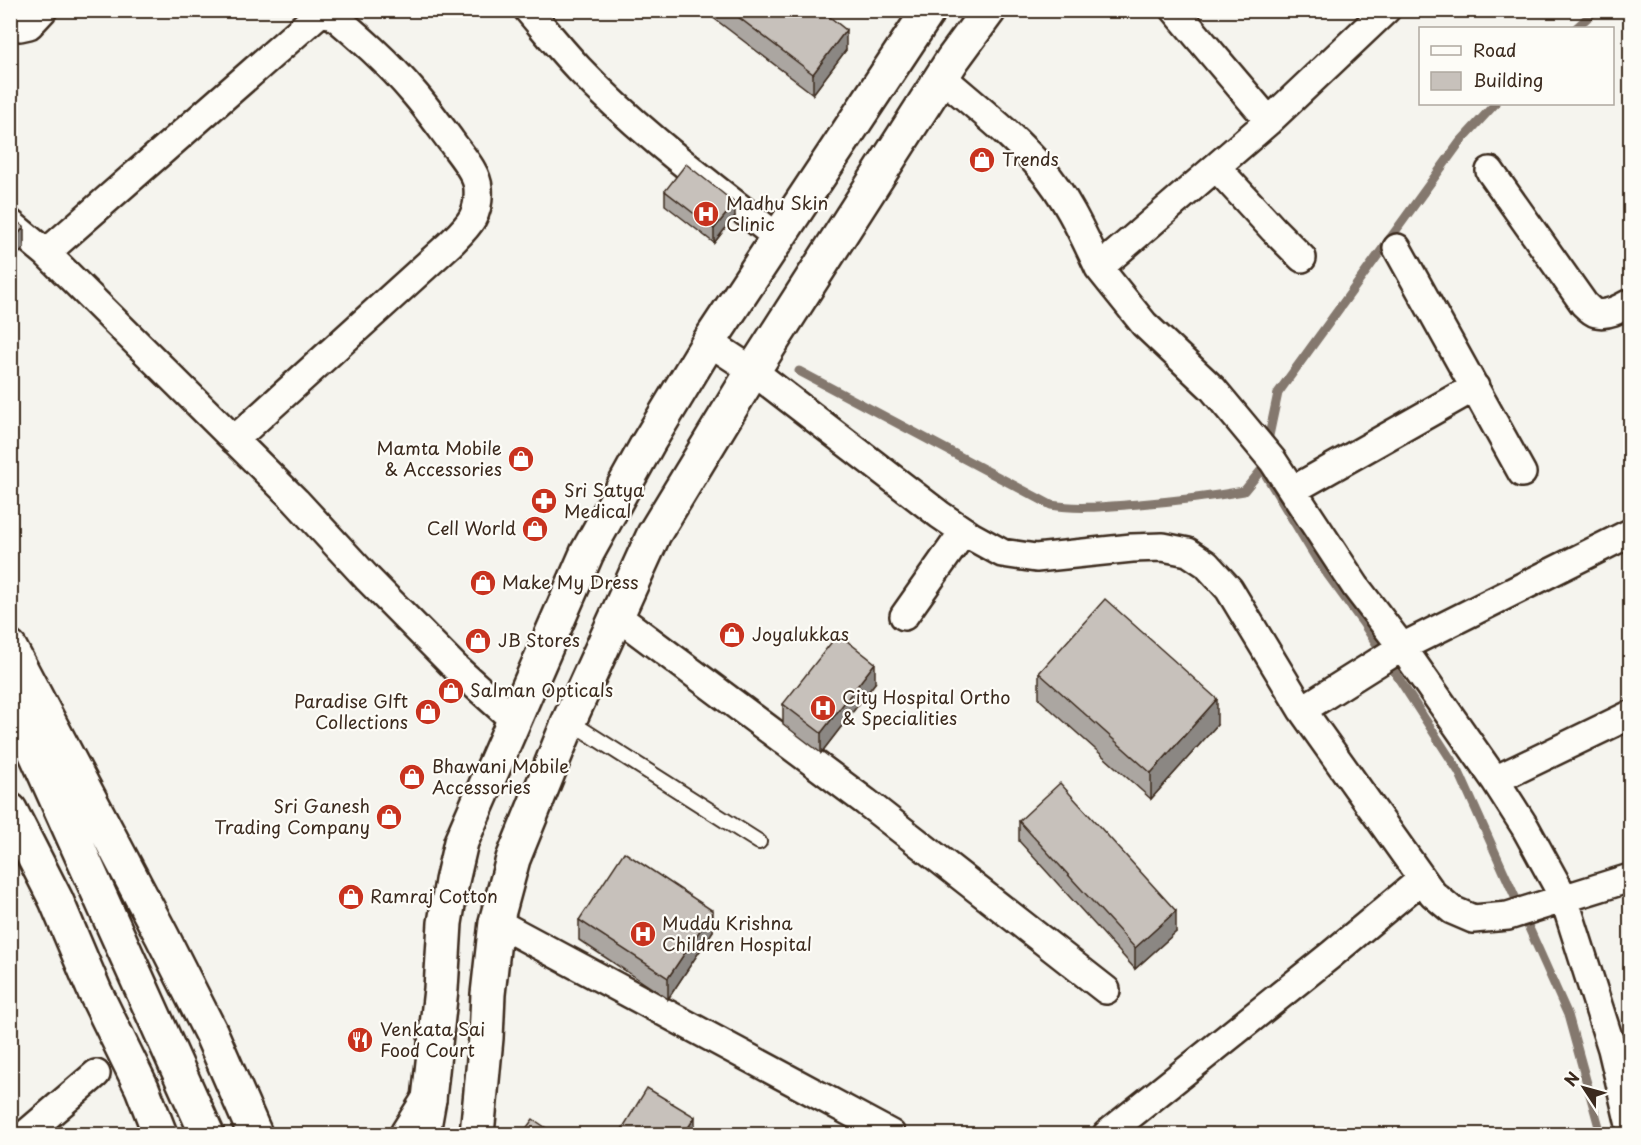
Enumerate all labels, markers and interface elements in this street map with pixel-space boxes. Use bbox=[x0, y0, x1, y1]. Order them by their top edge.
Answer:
legend bbox=[1419, 27, 1614, 105]
text: Road bbox=[1473, 36, 1517, 63]
text: Building bbox=[1473, 66, 1543, 93]
shop icon: Trends bbox=[967, 145, 997, 175]
place label: Trends bbox=[1002, 145, 1059, 172]
place label: Madhu Skin Clinic bbox=[726, 189, 828, 237]
hospital icon: Madhu Skin Clinic bbox=[691, 199, 721, 229]
place label: Mamta Mobile & Accessories bbox=[377, 434, 502, 482]
shop icon: Mamta Mobile & Accessories bbox=[506, 444, 536, 474]
place label: Sri Satya Medical bbox=[564, 476, 645, 524]
pharmacy icon: Sri Satya Medical bbox=[529, 486, 559, 516]
place label: Cell World bbox=[427, 514, 516, 541]
shop icon: Cell World bbox=[520, 514, 550, 544]
shop icon: Make My Dress bbox=[468, 568, 498, 598]
place label: Make My Dress bbox=[502, 568, 638, 595]
shop icon: Joyalukkas bbox=[717, 620, 747, 650]
place label: Joyalukkas bbox=[752, 620, 849, 647]
shop icon: JB Stores bbox=[463, 626, 493, 656]
place label: JB Stores bbox=[498, 626, 580, 653]
shop icon: Salman Opticals bbox=[436, 676, 466, 706]
place label: Salman Opticals bbox=[470, 676, 613, 703]
place label: City Hospital Ortho & Specialities bbox=[842, 683, 1010, 731]
place label: Paradise GIft Collections bbox=[294, 687, 408, 735]
hospital icon: City Hospital Ortho & Specialities bbox=[808, 693, 838, 723]
shop icon: Paradise GIft Collections bbox=[413, 697, 443, 727]
place label: Bhawani Mobile Accessories bbox=[432, 752, 569, 800]
shop icon: Bhawani Mobile Accessories bbox=[397, 762, 427, 792]
place label: Sri Ganesh Trading Company bbox=[214, 792, 370, 840]
shop icon: Sri Ganesh Trading Company bbox=[374, 802, 404, 832]
shop icon: Ramraj Cotton bbox=[336, 882, 366, 912]
place label: Ramraj Cotton bbox=[370, 882, 498, 909]
place label: Muddu Krishna Children Hospital bbox=[662, 909, 812, 957]
hospital icon: Muddu Krishna Children Hospital bbox=[628, 919, 658, 949]
place label: Venkata Sai Food Court bbox=[380, 1015, 485, 1063]
restaurant icon: Venkata Sai Food Court bbox=[345, 1025, 375, 1055]
north arrow bbox=[1554, 1058, 1614, 1118]
text: N bbox=[1558, 1066, 1584, 1091]

